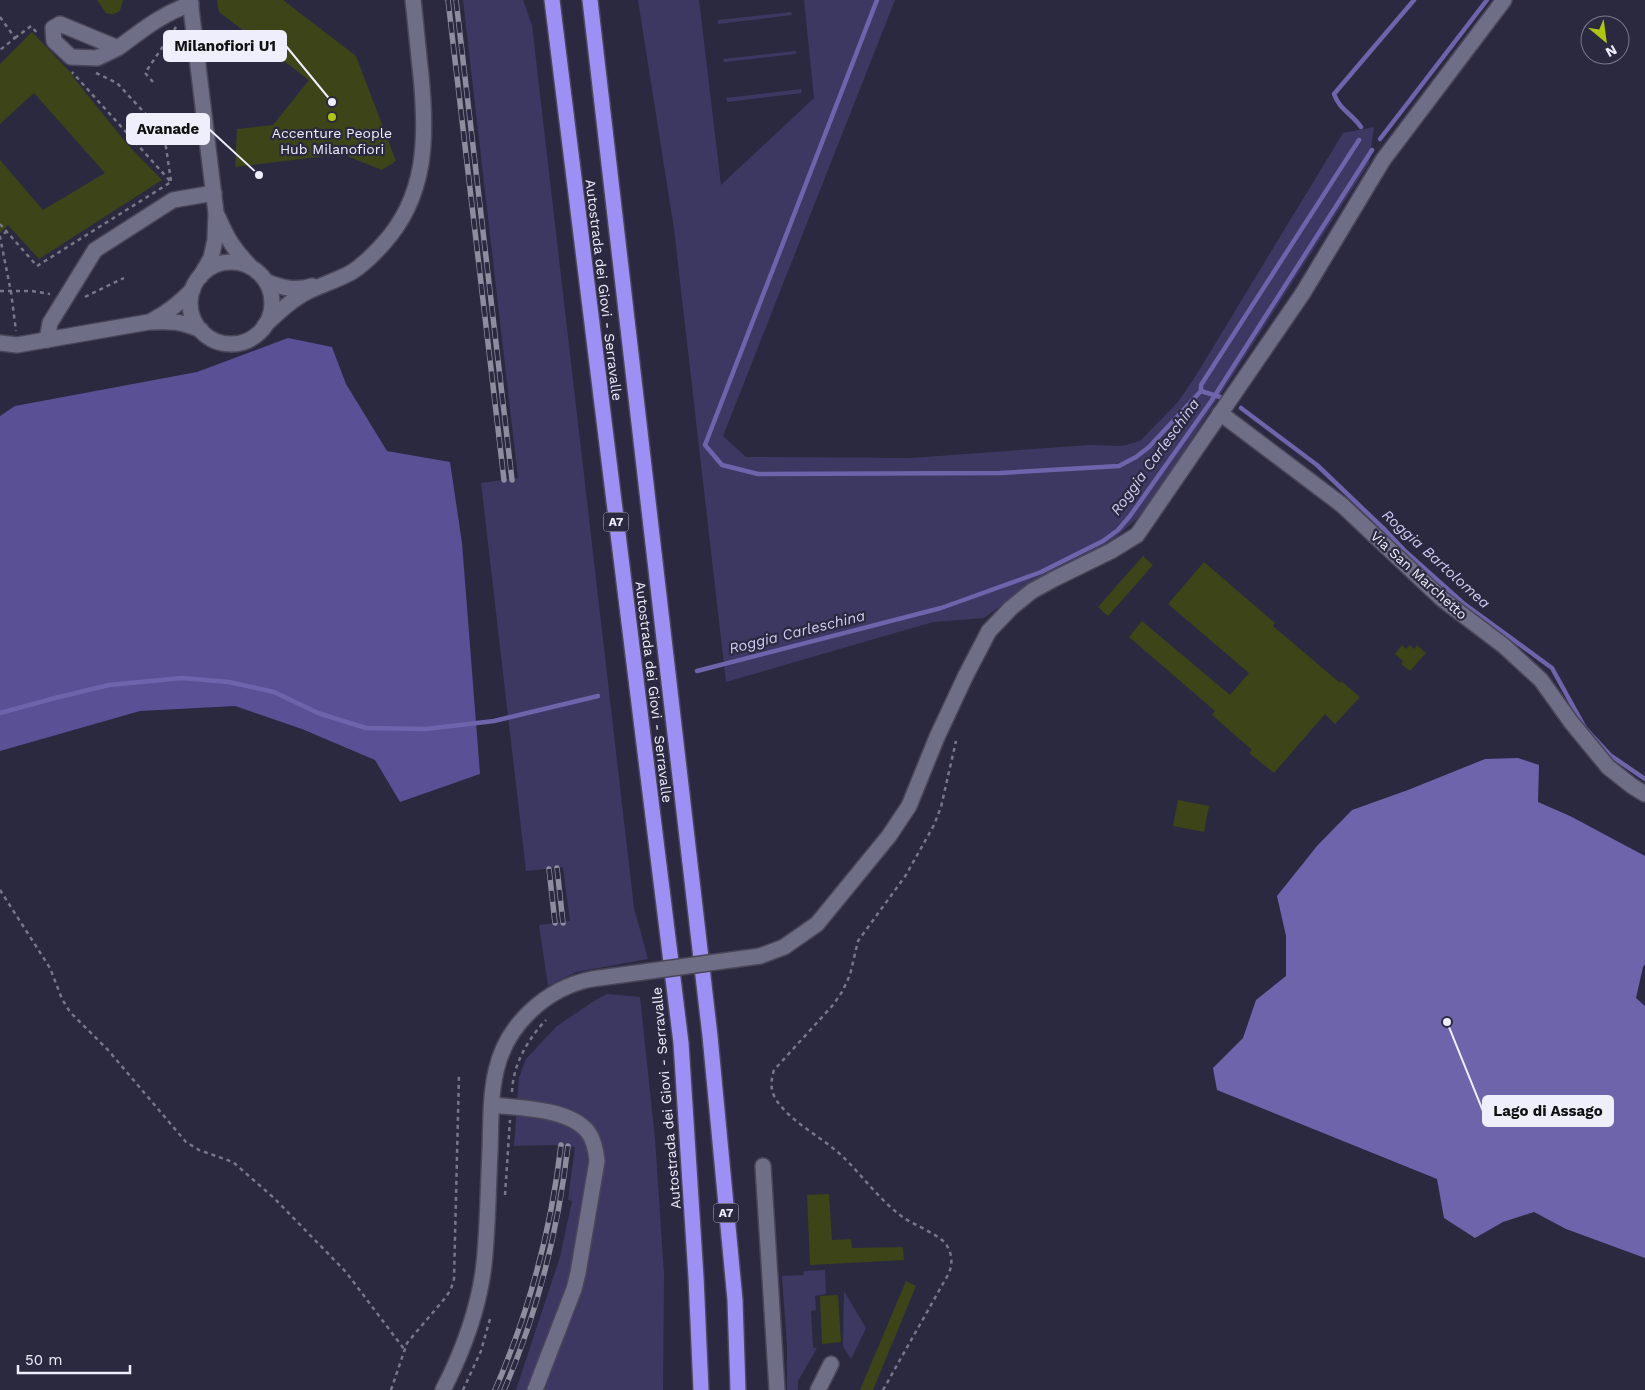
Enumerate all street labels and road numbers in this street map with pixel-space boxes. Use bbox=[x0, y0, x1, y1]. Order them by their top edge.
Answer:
street label: Autostrada dei Giovi - Serravalle bbox=[582, 178, 626, 402]
road number: A7 bbox=[604, 512, 628, 532]
street label: Via San Marchetto bbox=[1367, 527, 1471, 623]
street label: Autostrada dei Giovi - Serravalle bbox=[632, 580, 676, 804]
street label: Autostrada dei Giovi - Serravalle bbox=[648, 986, 684, 1210]
road number: A7 bbox=[714, 1204, 738, 1222]

